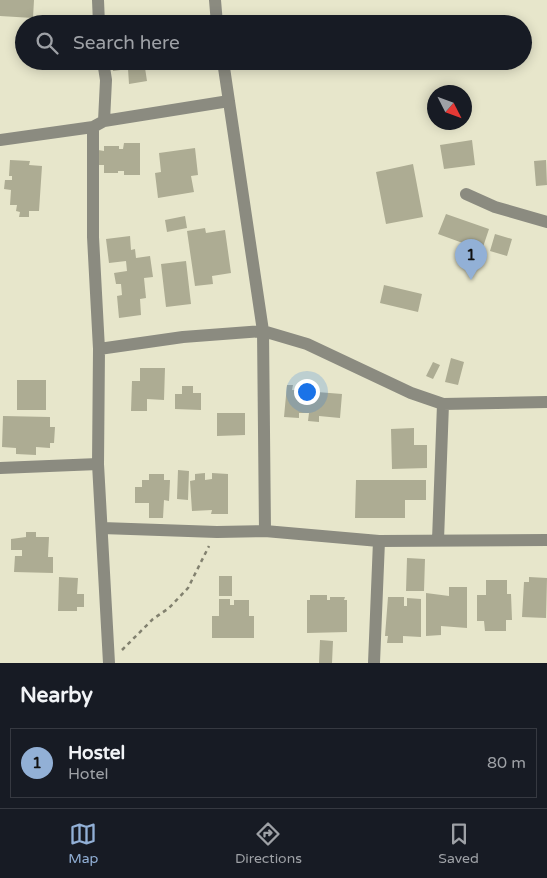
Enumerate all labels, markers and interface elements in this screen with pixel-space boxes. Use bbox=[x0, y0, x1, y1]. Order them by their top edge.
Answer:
search box bbox=[15, 15, 532, 70]
icon: search bbox=[33, 29, 61, 57]
text: Search here bbox=[73, 32, 180, 54]
north arrow bbox=[427, 85, 472, 130]
pin: 1 bbox=[455, 239, 487, 280]
your location bbox=[294, 379, 320, 405]
text: Nearby bbox=[20, 683, 93, 708]
text: Hostel bbox=[68, 742, 125, 764]
text: 1 bbox=[32, 753, 42, 773]
text: 80 m bbox=[487, 753, 526, 773]
text: Hotel bbox=[68, 764, 109, 784]
tab: Map bbox=[68, 820, 98, 867]
tab: Directions bbox=[235, 820, 302, 867]
tab: Saved bbox=[438, 820, 479, 867]

